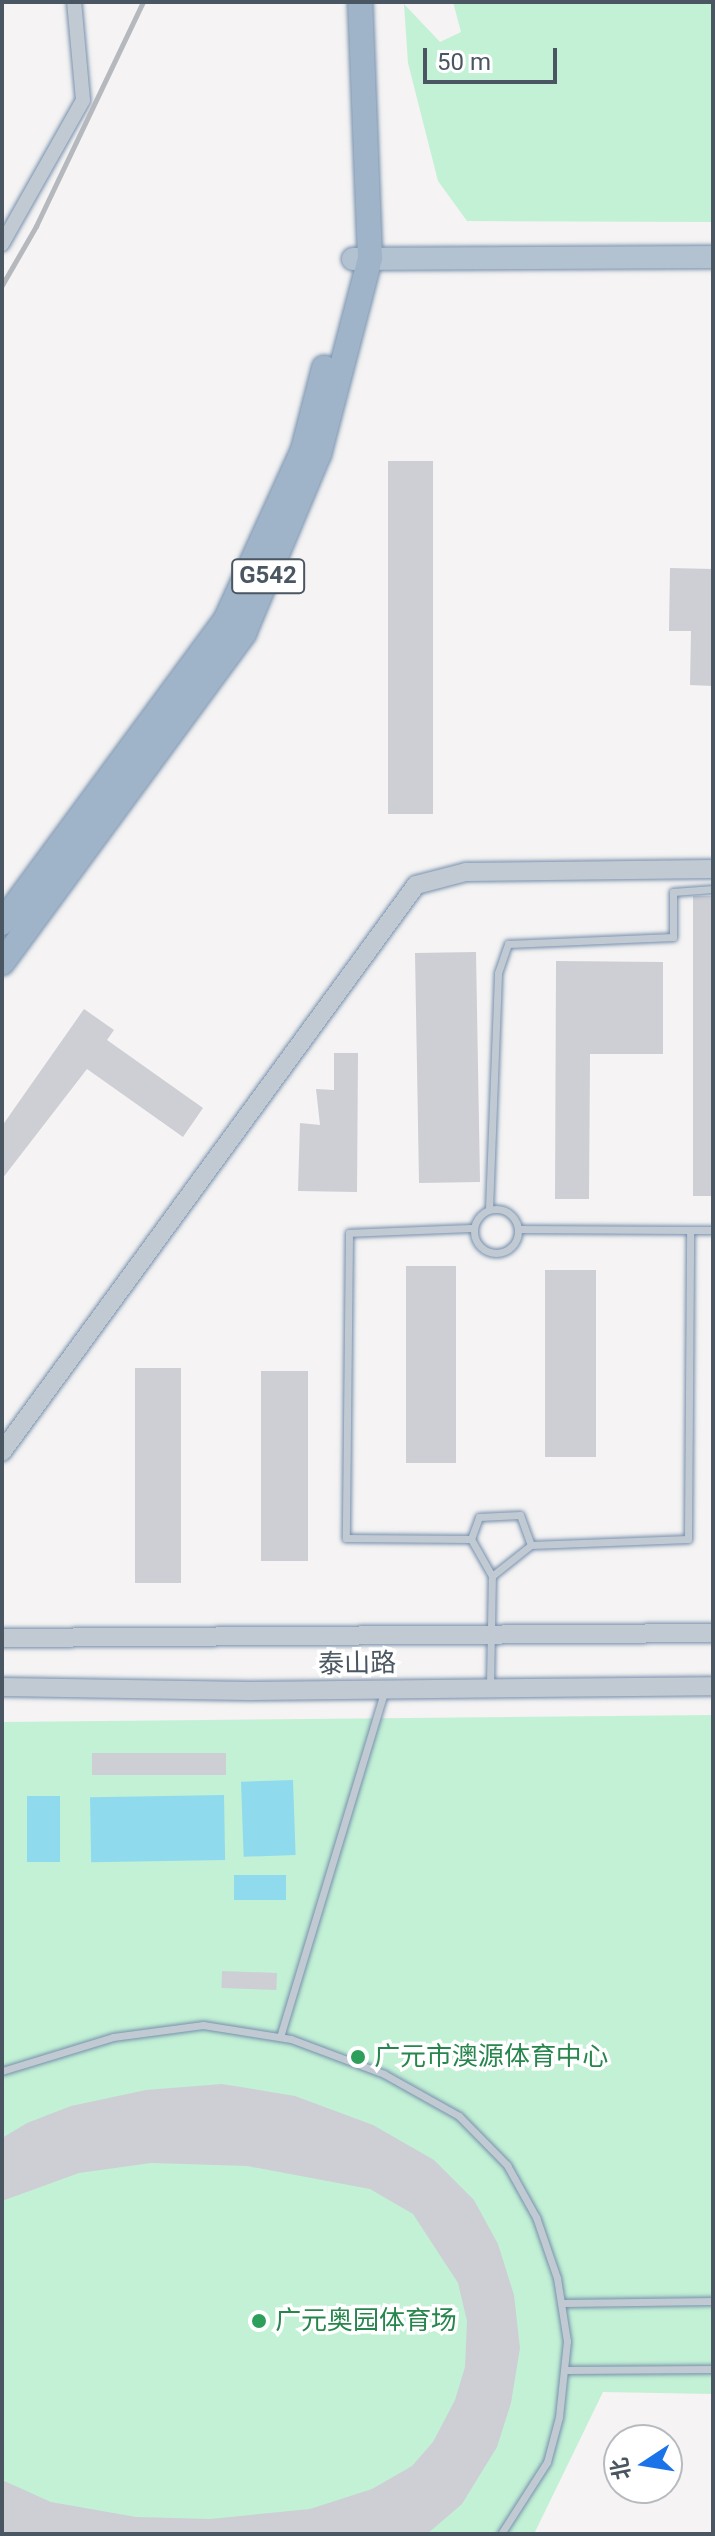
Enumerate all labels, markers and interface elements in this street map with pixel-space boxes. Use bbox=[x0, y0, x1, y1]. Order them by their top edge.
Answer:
scale bar bbox=[427, 32, 561, 82]
text: 50 m bbox=[437, 48, 491, 76]
road number: G542 bbox=[230, 556, 306, 596]
street label: 泰山路 bbox=[318, 1648, 396, 1680]
place label: 广元市澳源体育中心 bbox=[374, 2041, 608, 2073]
marker: 广元市澳源体育中心 bbox=[349, 2048, 367, 2066]
place label: 广元奥园体育场 bbox=[275, 2305, 457, 2337]
marker: 广元奥园体育场 bbox=[250, 2312, 268, 2330]
north arrow bbox=[603, 2424, 683, 2504]
text: 北 bbox=[606, 2455, 636, 2482]

